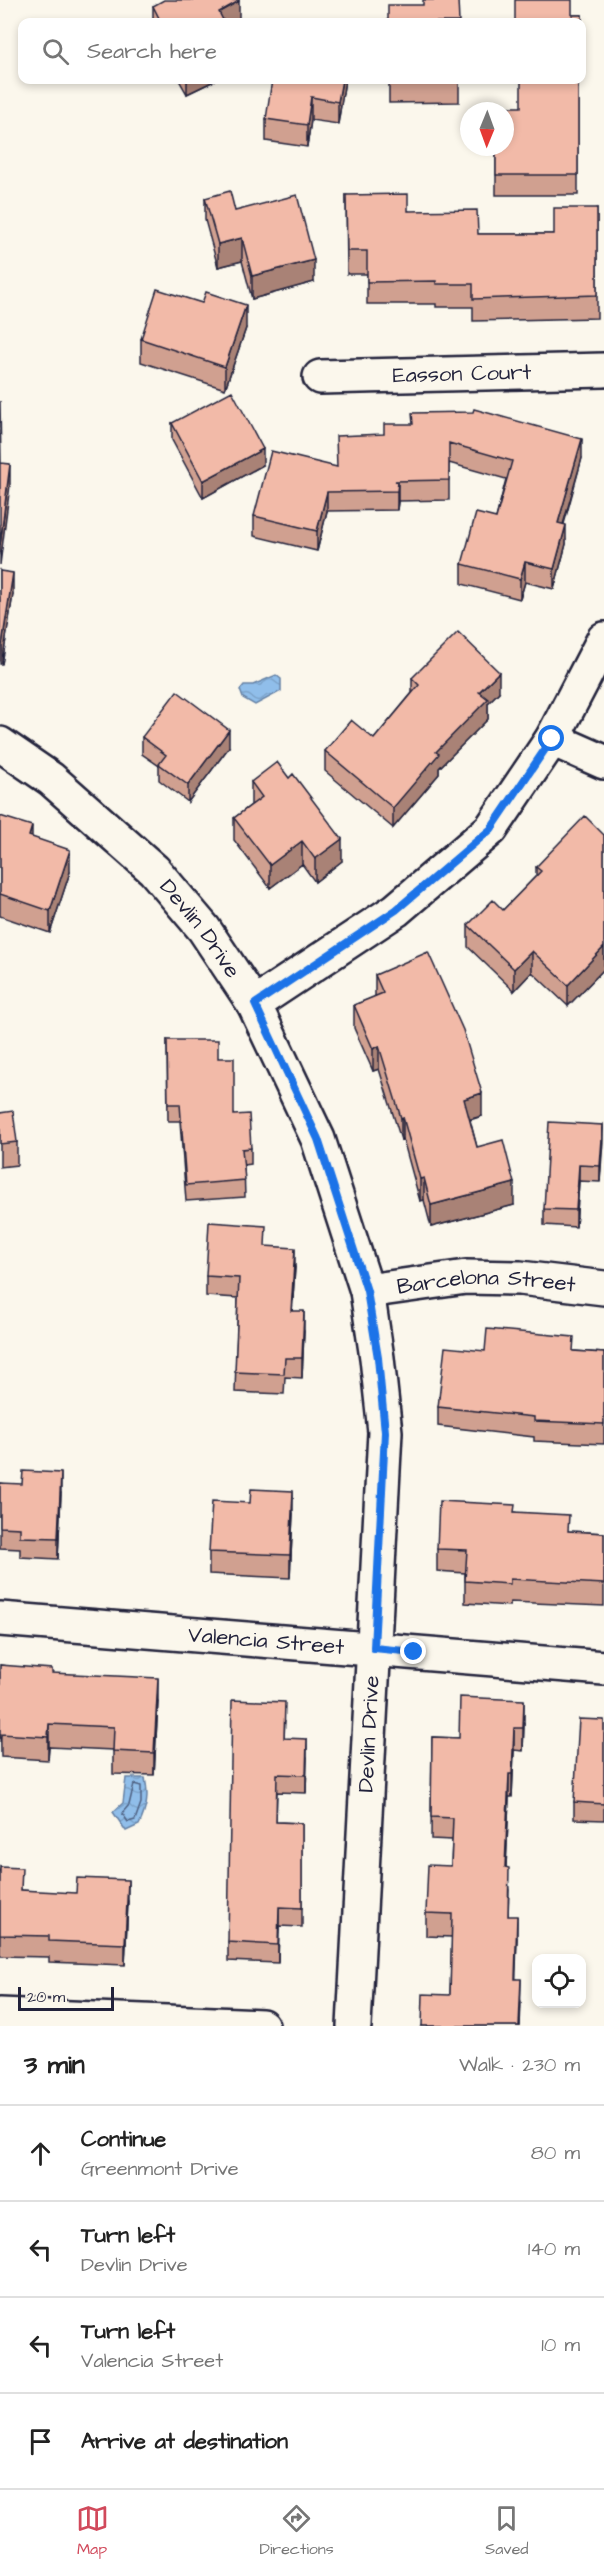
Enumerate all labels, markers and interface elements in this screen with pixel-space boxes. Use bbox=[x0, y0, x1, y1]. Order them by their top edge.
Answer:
search box bbox=[18, 18, 586, 84]
icon: search bbox=[39, 35, 72, 68]
text: Search here bbox=[87, 36, 217, 67]
north arrow bbox=[460, 102, 514, 156]
street label: Easson Court bbox=[392, 356, 532, 391]
route start bbox=[538, 725, 564, 751]
street label: Devlin Drive bbox=[153, 872, 248, 984]
street label: Barcelona Street bbox=[395, 1261, 577, 1302]
street label: Valencia Street bbox=[187, 1619, 345, 1662]
route end bbox=[400, 1638, 426, 1664]
street label: Devlin Drive bbox=[350, 1675, 388, 1793]
map controls bbox=[532, 1954, 586, 2008]
button: locate bbox=[532, 1954, 586, 2008]
scale bar bbox=[18, 1984, 114, 2012]
text: 20 m bbox=[27, 1986, 65, 2008]
text: 3 min bbox=[24, 2047, 85, 2083]
text: Walk · 230 m bbox=[459, 2051, 580, 2079]
text: Continue bbox=[81, 2124, 166, 2155]
icon: ahead bbox=[24, 2137, 57, 2170]
text: 80 m bbox=[531, 2139, 580, 2167]
text: Greenmont Drive bbox=[81, 2155, 239, 2183]
text: Turn left bbox=[81, 2220, 175, 2251]
icon: left bbox=[24, 2233, 57, 2266]
text: 140 m bbox=[528, 2235, 580, 2263]
text: Devlin Drive bbox=[81, 2251, 188, 2279]
text: Turn left bbox=[81, 2316, 175, 2347]
icon: left bbox=[24, 2329, 57, 2362]
text: 10 m bbox=[541, 2331, 580, 2359]
text: Valencia Street bbox=[81, 2347, 223, 2375]
icon: arrive bbox=[24, 2425, 57, 2458]
text: Arrive at destination bbox=[81, 2426, 288, 2457]
tab: Map bbox=[76, 2502, 109, 2560]
tab: Directions bbox=[260, 2502, 334, 2560]
tab: Saved bbox=[485, 2502, 528, 2560]

